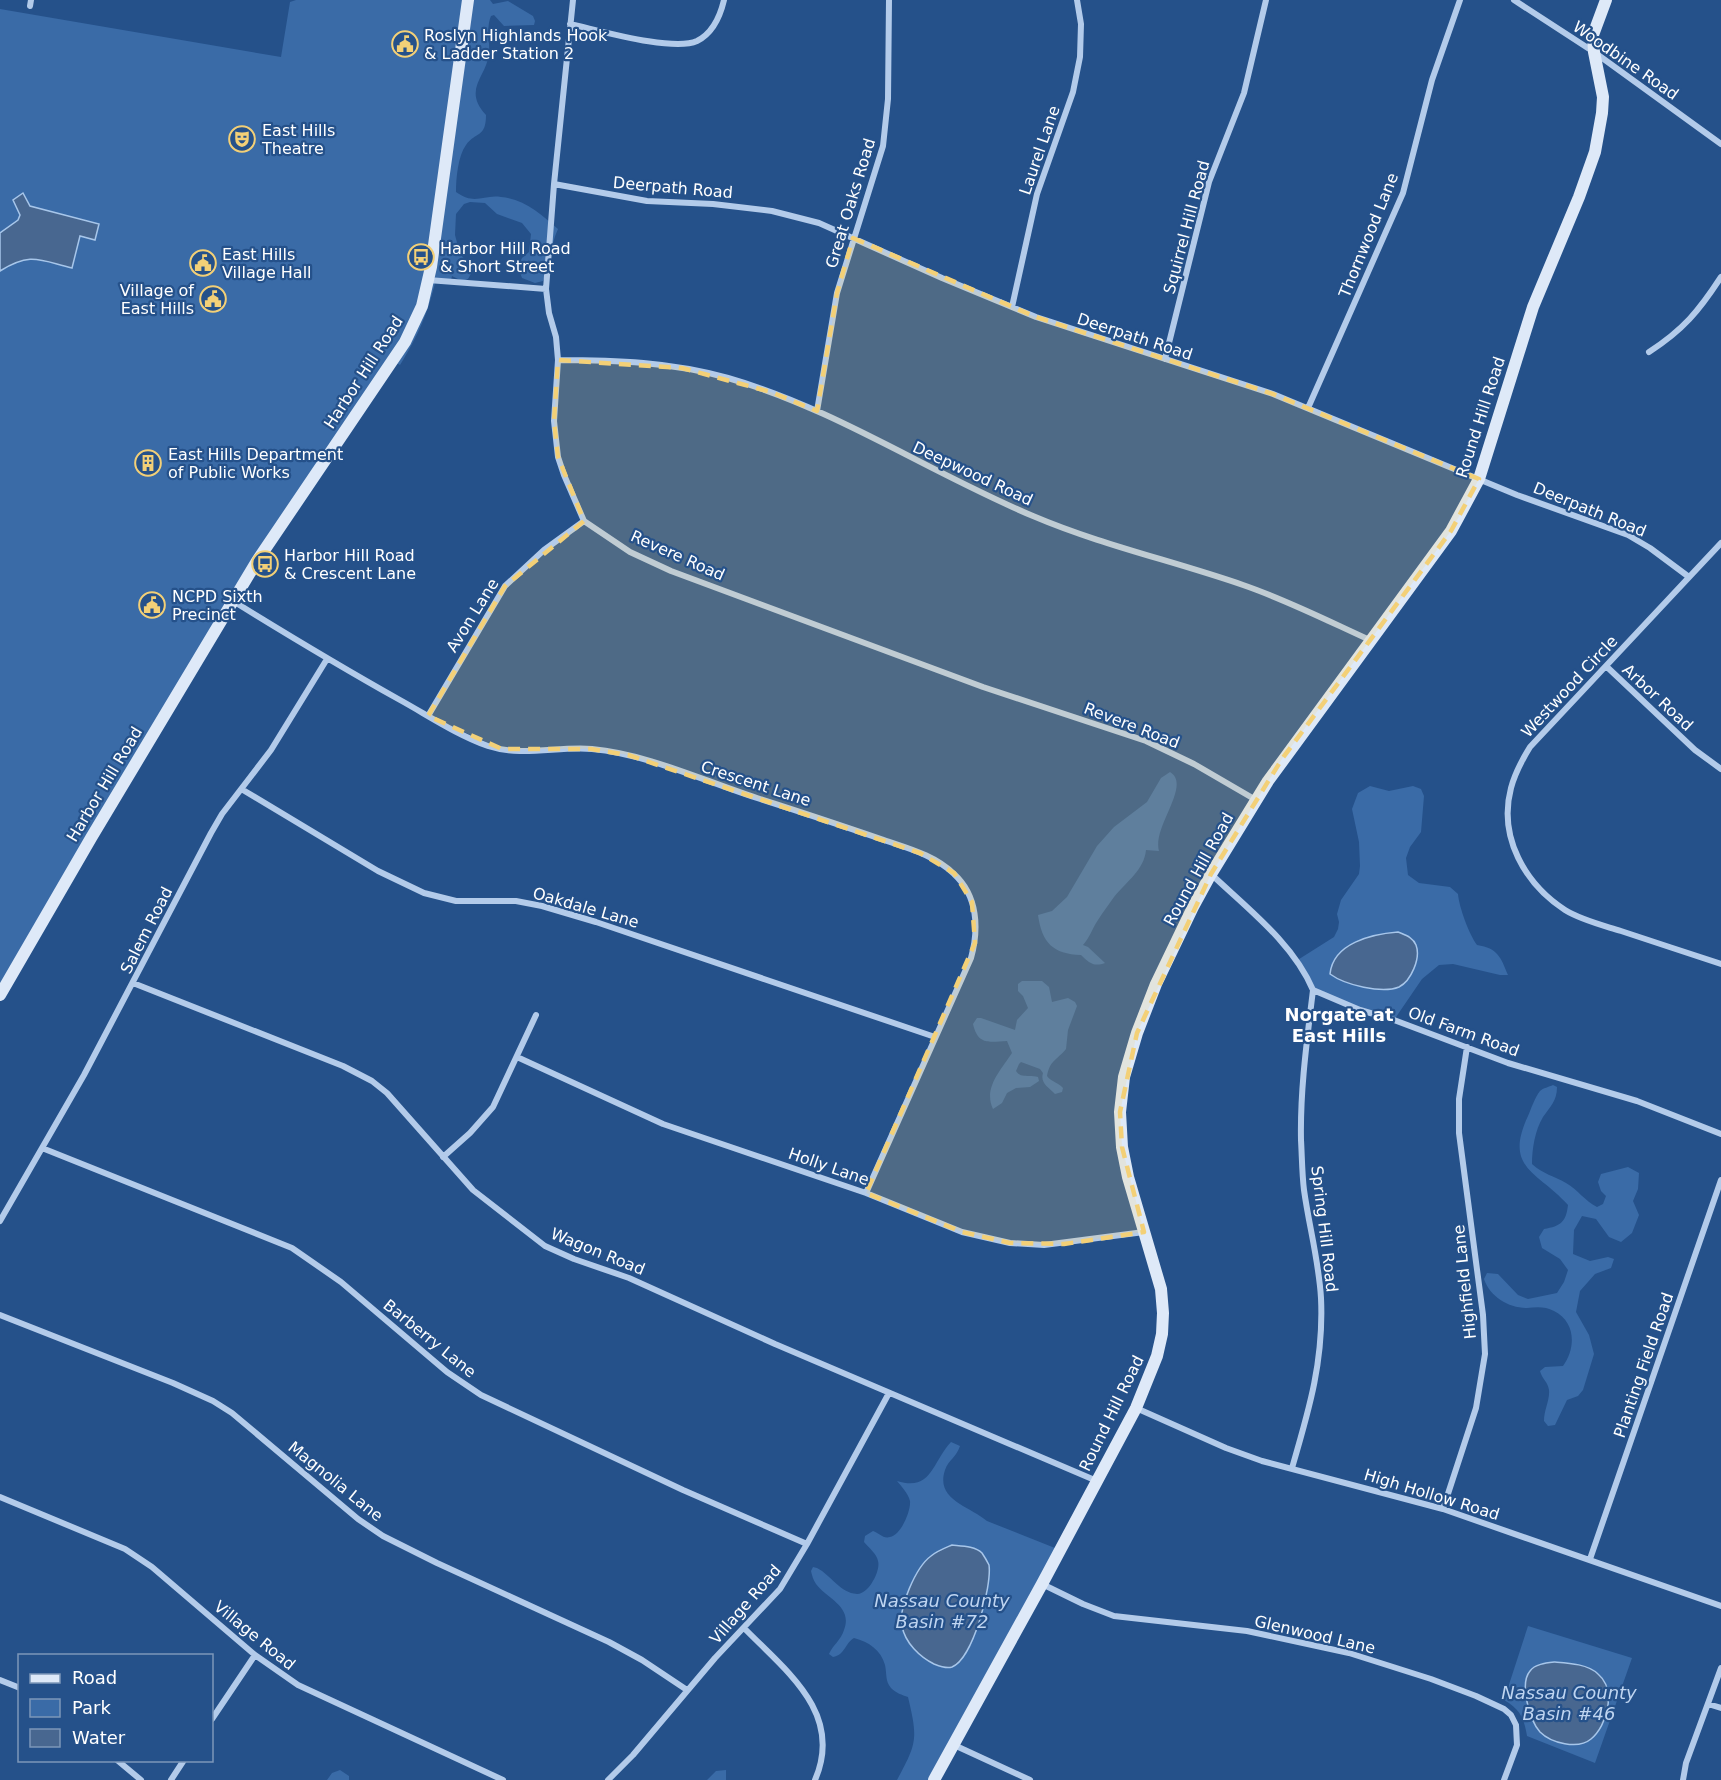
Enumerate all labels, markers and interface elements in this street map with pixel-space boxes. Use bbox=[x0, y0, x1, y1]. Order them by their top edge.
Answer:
street label: Woodbine Road bbox=[1569, 17, 1682, 104]
place label: Roslyn Highlands Hook & Ladder Station 2 bbox=[424, 26, 608, 63]
public building icon: Roslyn Highlands Hook & Ladder Station 2 bbox=[390, 29, 420, 59]
street label: Laurel Lane bbox=[1015, 103, 1064, 197]
place label: East Hills Theatre bbox=[261, 121, 335, 158]
theatre icon: East Hills Theatre bbox=[227, 124, 257, 154]
street label: Great Oaks Road bbox=[822, 136, 879, 270]
street label: Squirrel Hill Road bbox=[1160, 158, 1213, 296]
street label: Thornwood Lane bbox=[1334, 170, 1402, 301]
street label: Deerpath Road bbox=[612, 173, 734, 202]
place label: Harbor Hill Road & Short Street bbox=[440, 239, 571, 276]
bus stop icon: Harbor Hill Road & Short Street bbox=[406, 242, 436, 272]
place label: East Hills Village Hall bbox=[222, 245, 312, 282]
public building icon: East Hills Village Hall bbox=[188, 248, 218, 278]
place label: Village of East Hills bbox=[120, 281, 194, 318]
public building icon: Village of East Hills bbox=[198, 284, 228, 314]
street label: Deerpath Road bbox=[1075, 309, 1195, 364]
street label: Harbor Hill Road bbox=[320, 312, 407, 432]
street label: Round Hill Road bbox=[1452, 354, 1509, 480]
street label: Deepwood Road bbox=[910, 437, 1036, 510]
place label: East Hills Department of Public Works bbox=[168, 445, 343, 482]
building icon: East Hills Department of Public Works bbox=[133, 448, 163, 478]
street label: Deerpath Road bbox=[1531, 478, 1649, 541]
street label: Revere Road bbox=[628, 526, 728, 585]
place label: Harbor Hill Road & Crescent Lane bbox=[284, 546, 416, 583]
bus stop icon: Harbor Hill Road & Crescent Lane bbox=[250, 549, 280, 579]
street label: Avon Lane bbox=[442, 575, 503, 656]
place label: NCPD Sixth Precinct bbox=[172, 587, 263, 624]
public building icon: NCPD Sixth Precinct bbox=[137, 590, 167, 620]
street label: Westwood Circle bbox=[1517, 632, 1621, 741]
street label: Arbor Road bbox=[1619, 660, 1697, 735]
street label: Revere Road bbox=[1081, 699, 1182, 752]
street label: Harbor Hill Road bbox=[63, 723, 146, 845]
street label: Crescent Lane bbox=[698, 757, 813, 810]
street label: Round Hill Road bbox=[1160, 809, 1237, 929]
street label: Oakdale Lane bbox=[531, 883, 641, 932]
street label: Salem Road bbox=[116, 884, 176, 977]
street label: Old Farm Road bbox=[1406, 1003, 1522, 1060]
district label: Norgate at East Hills bbox=[1284, 1004, 1394, 1046]
street label: Holly Lane bbox=[786, 1144, 872, 1189]
street label: Spring Hill Road bbox=[1307, 1165, 1342, 1293]
street label: Wagon Road bbox=[548, 1224, 648, 1279]
street label: Highfield Lane bbox=[1449, 1224, 1480, 1340]
street label: Planting Field Road bbox=[1610, 1290, 1677, 1440]
street label: Barberry Lane bbox=[380, 1295, 480, 1381]
street label: Round Hill Road bbox=[1075, 1352, 1148, 1474]
street label: Magnolia Lane bbox=[285, 1437, 387, 1525]
street label: High Hollow Road bbox=[1362, 1465, 1502, 1524]
street label: Village Road bbox=[706, 1561, 785, 1648]
water label: Nassau County Basin #72 bbox=[874, 1590, 1010, 1632]
street label: Village Road bbox=[210, 1597, 299, 1674]
street label: Glenwood Lane bbox=[1253, 1611, 1377, 1658]
legend bbox=[18, 1654, 213, 1762]
text: Road bbox=[72, 1667, 117, 1688]
water label: Nassau County Basin #46 bbox=[1501, 1682, 1637, 1724]
text: Park bbox=[72, 1697, 111, 1718]
text: Water bbox=[72, 1727, 126, 1748]

